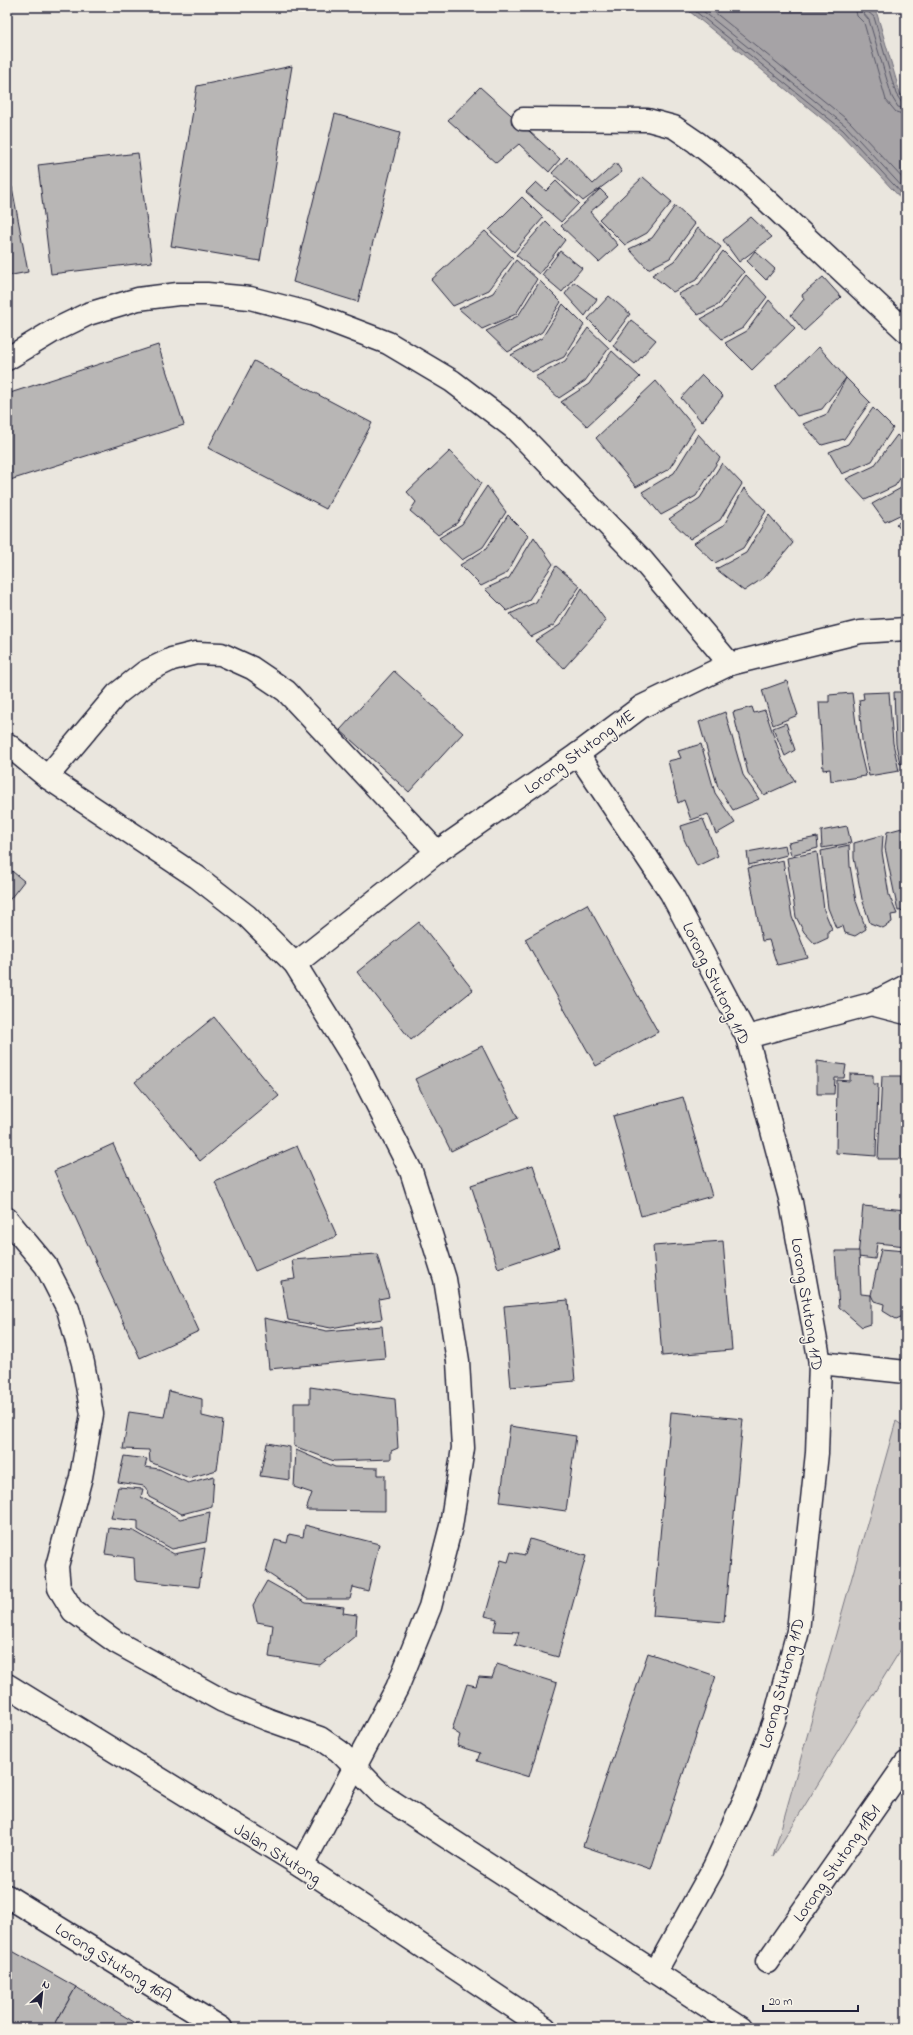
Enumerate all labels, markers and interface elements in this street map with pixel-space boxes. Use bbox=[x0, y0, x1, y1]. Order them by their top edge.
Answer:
street label: Lorong Stutong 11E bbox=[519, 703, 642, 803]
street label: Lorong Stutong 11D bbox=[673, 918, 756, 1050]
street label: Lorong Stutong 11D bbox=[782, 1236, 829, 1373]
street label: Lorong Stutong 11D bbox=[753, 1615, 814, 1752]
street label: Lorong Stutong 11B1 bbox=[787, 1800, 889, 1929]
street label: Jalan Stutong bbox=[228, 1817, 326, 1893]
street label: Lorong Stutong 16A bbox=[49, 1917, 177, 2011]
north arrow bbox=[22, 1973, 62, 2013]
text: N bbox=[39, 1976, 53, 1994]
scale bar bbox=[763, 1987, 858, 2013]
text: 20 m bbox=[769, 1993, 792, 2011]

